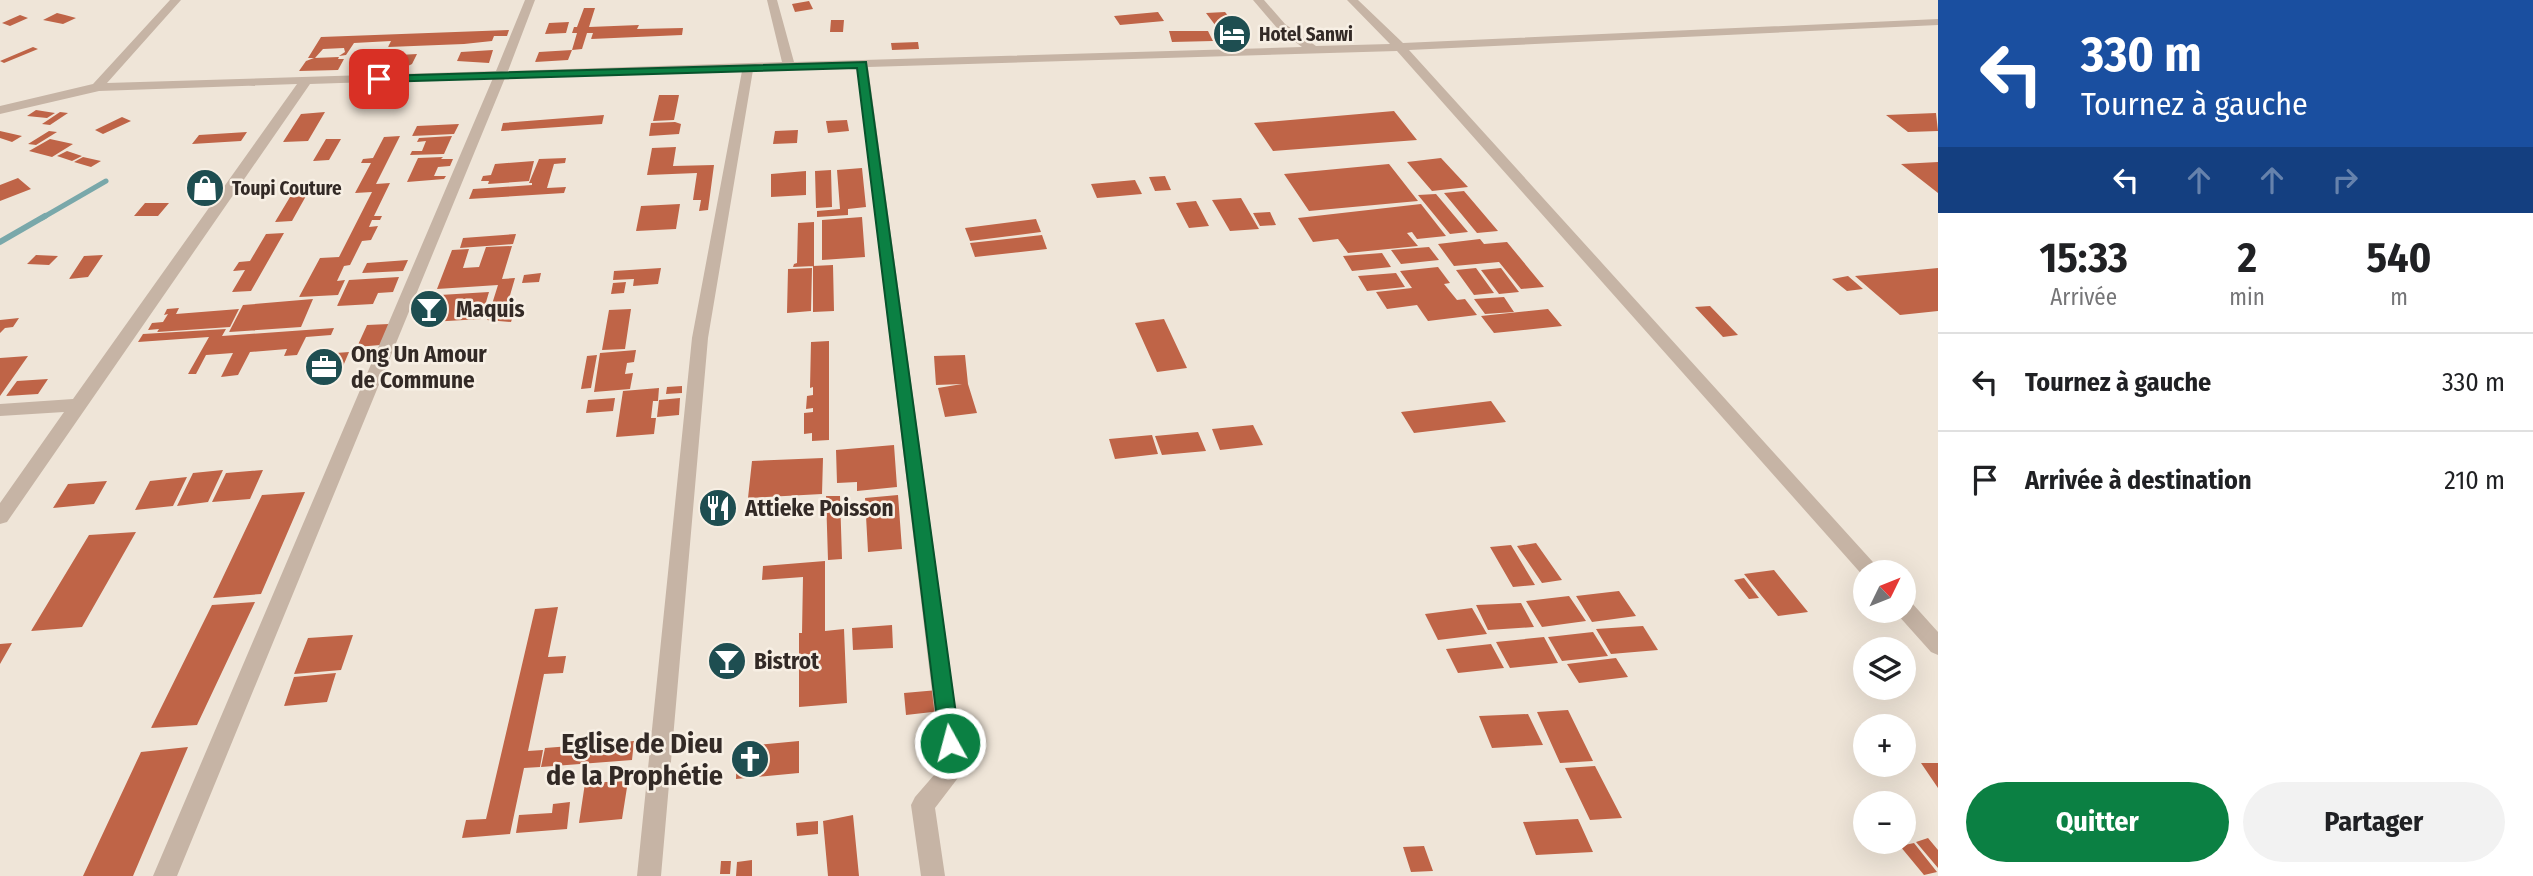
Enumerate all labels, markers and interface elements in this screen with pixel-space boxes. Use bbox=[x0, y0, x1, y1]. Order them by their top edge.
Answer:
hotel icon: Hotel Sanwi bbox=[1211, 13, 1253, 55]
place label: Hotel Sanwi bbox=[1259, 23, 1353, 46]
text: 330 m bbox=[2081, 25, 2202, 84]
icon: left bbox=[1966, 28, 2057, 119]
pin bbox=[349, 49, 409, 109]
icon: arrive bbox=[360, 60, 398, 98]
text: Tournez à gauche bbox=[2081, 85, 2308, 123]
icon: left bbox=[2107, 161, 2145, 199]
icon: ahead bbox=[2180, 161, 2218, 199]
icon: ahead bbox=[2253, 161, 2291, 199]
icon: right bbox=[2326, 161, 2364, 199]
shop icon: Toupi Couture bbox=[184, 167, 226, 209]
place label: Toupi Couture bbox=[232, 177, 342, 200]
text: 15:33 bbox=[2039, 233, 2128, 283]
text: 2 bbox=[2237, 233, 2257, 283]
text: 540 bbox=[2366, 233, 2432, 283]
text: Arrivée bbox=[2050, 283, 2117, 311]
text: min bbox=[2229, 283, 2265, 311]
text: m bbox=[2390, 283, 2408, 311]
bar icon: Maquis bbox=[408, 288, 450, 330]
place label: Maquis bbox=[456, 295, 525, 323]
place label: Ong Un Amour de Commune bbox=[351, 340, 487, 394]
office icon: Ong Un Amour de Commune bbox=[303, 346, 345, 388]
icon: left bbox=[1966, 363, 2004, 401]
text: Tournez à gauche bbox=[2025, 367, 2211, 398]
text: 330 m bbox=[2442, 367, 2505, 398]
icon: arrive bbox=[1966, 461, 2004, 499]
text: Arrivée à destination bbox=[2025, 465, 2252, 496]
text: 210 m bbox=[2444, 465, 2505, 496]
restaurant icon: Attieke Poisson bbox=[697, 487, 739, 529]
place label: Attieke Poisson bbox=[744, 494, 894, 522]
north arrow bbox=[1853, 560, 1916, 623]
map controls bbox=[1853, 560, 1916, 854]
button: layers bbox=[1853, 637, 1916, 700]
bar icon: Bistrot bbox=[706, 640, 748, 682]
place label: Bistrot bbox=[754, 647, 820, 675]
position arrow bbox=[913, 706, 987, 780]
button: + bbox=[1853, 714, 1916, 777]
place label: Eglise de Dieu de la Prophétie bbox=[546, 727, 723, 792]
church icon: Eglise de Dieu de la Prophétie bbox=[729, 738, 771, 780]
button: Quitter bbox=[1966, 782, 2229, 862]
button: Partager bbox=[2243, 782, 2505, 862]
button: − bbox=[1853, 791, 1916, 854]

